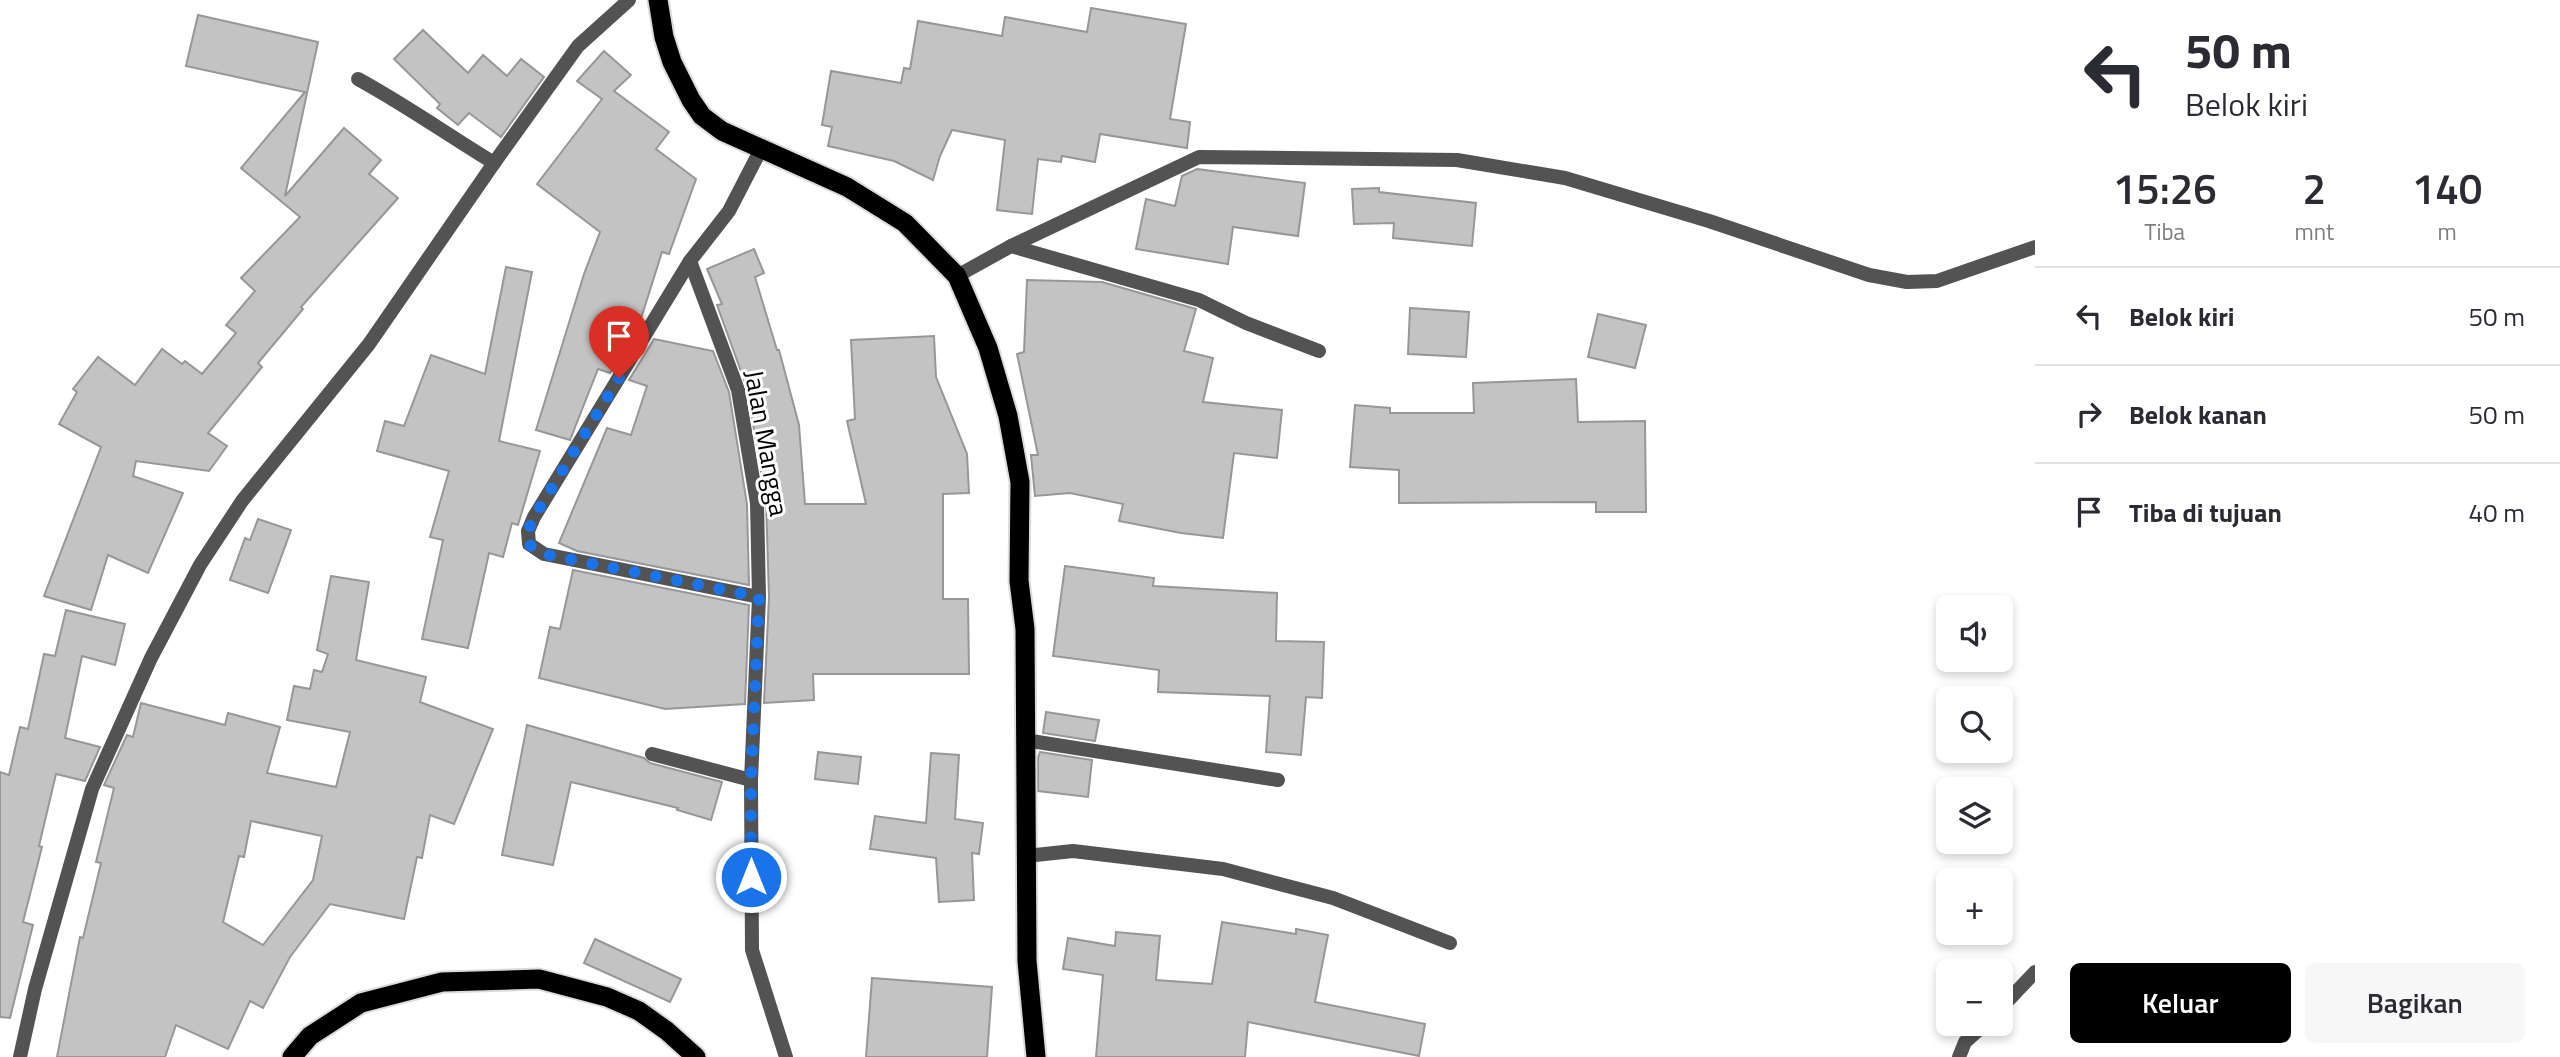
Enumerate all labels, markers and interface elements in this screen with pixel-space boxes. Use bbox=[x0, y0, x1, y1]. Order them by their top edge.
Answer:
text: 50 m bbox=[2185, 12, 2292, 87]
icon: left bbox=[2070, 28, 2161, 119]
text: Belok kiri bbox=[2185, 80, 2308, 128]
text: 15:26 bbox=[2113, 156, 2217, 220]
text: 2 bbox=[2303, 156, 2326, 220]
text: 140 bbox=[2412, 156, 2482, 220]
text: Tiba bbox=[2144, 214, 2185, 249]
text: mnt bbox=[2294, 214, 2334, 249]
text: m bbox=[2437, 214, 2457, 249]
icon: left bbox=[2070, 297, 2108, 335]
text: Belok kiri bbox=[2129, 297, 2235, 336]
text: 50 m bbox=[2468, 297, 2525, 336]
pin bbox=[589, 306, 649, 378]
icon: arrive bbox=[600, 317, 638, 355]
street label: Jalan Mangga bbox=[735, 367, 799, 519]
icon: right bbox=[2070, 395, 2108, 433]
text: Belok kanan bbox=[2129, 395, 2267, 434]
text: 50 m bbox=[2468, 395, 2525, 434]
icon: arrive bbox=[2070, 493, 2108, 531]
text: Tiba di tujuan bbox=[2129, 493, 2282, 532]
text: 40 m bbox=[2468, 493, 2525, 532]
map controls bbox=[1936, 595, 2013, 1036]
button: sound bbox=[1936, 595, 2013, 672]
button: search bbox=[1936, 686, 2013, 763]
button: layers bbox=[1936, 777, 2013, 854]
position arrow bbox=[714, 840, 788, 914]
button: + bbox=[1936, 868, 2013, 945]
button: − bbox=[1936, 959, 2013, 1036]
button: Keluar bbox=[2070, 963, 2291, 1043]
button: Bagikan bbox=[2305, 963, 2525, 1043]

